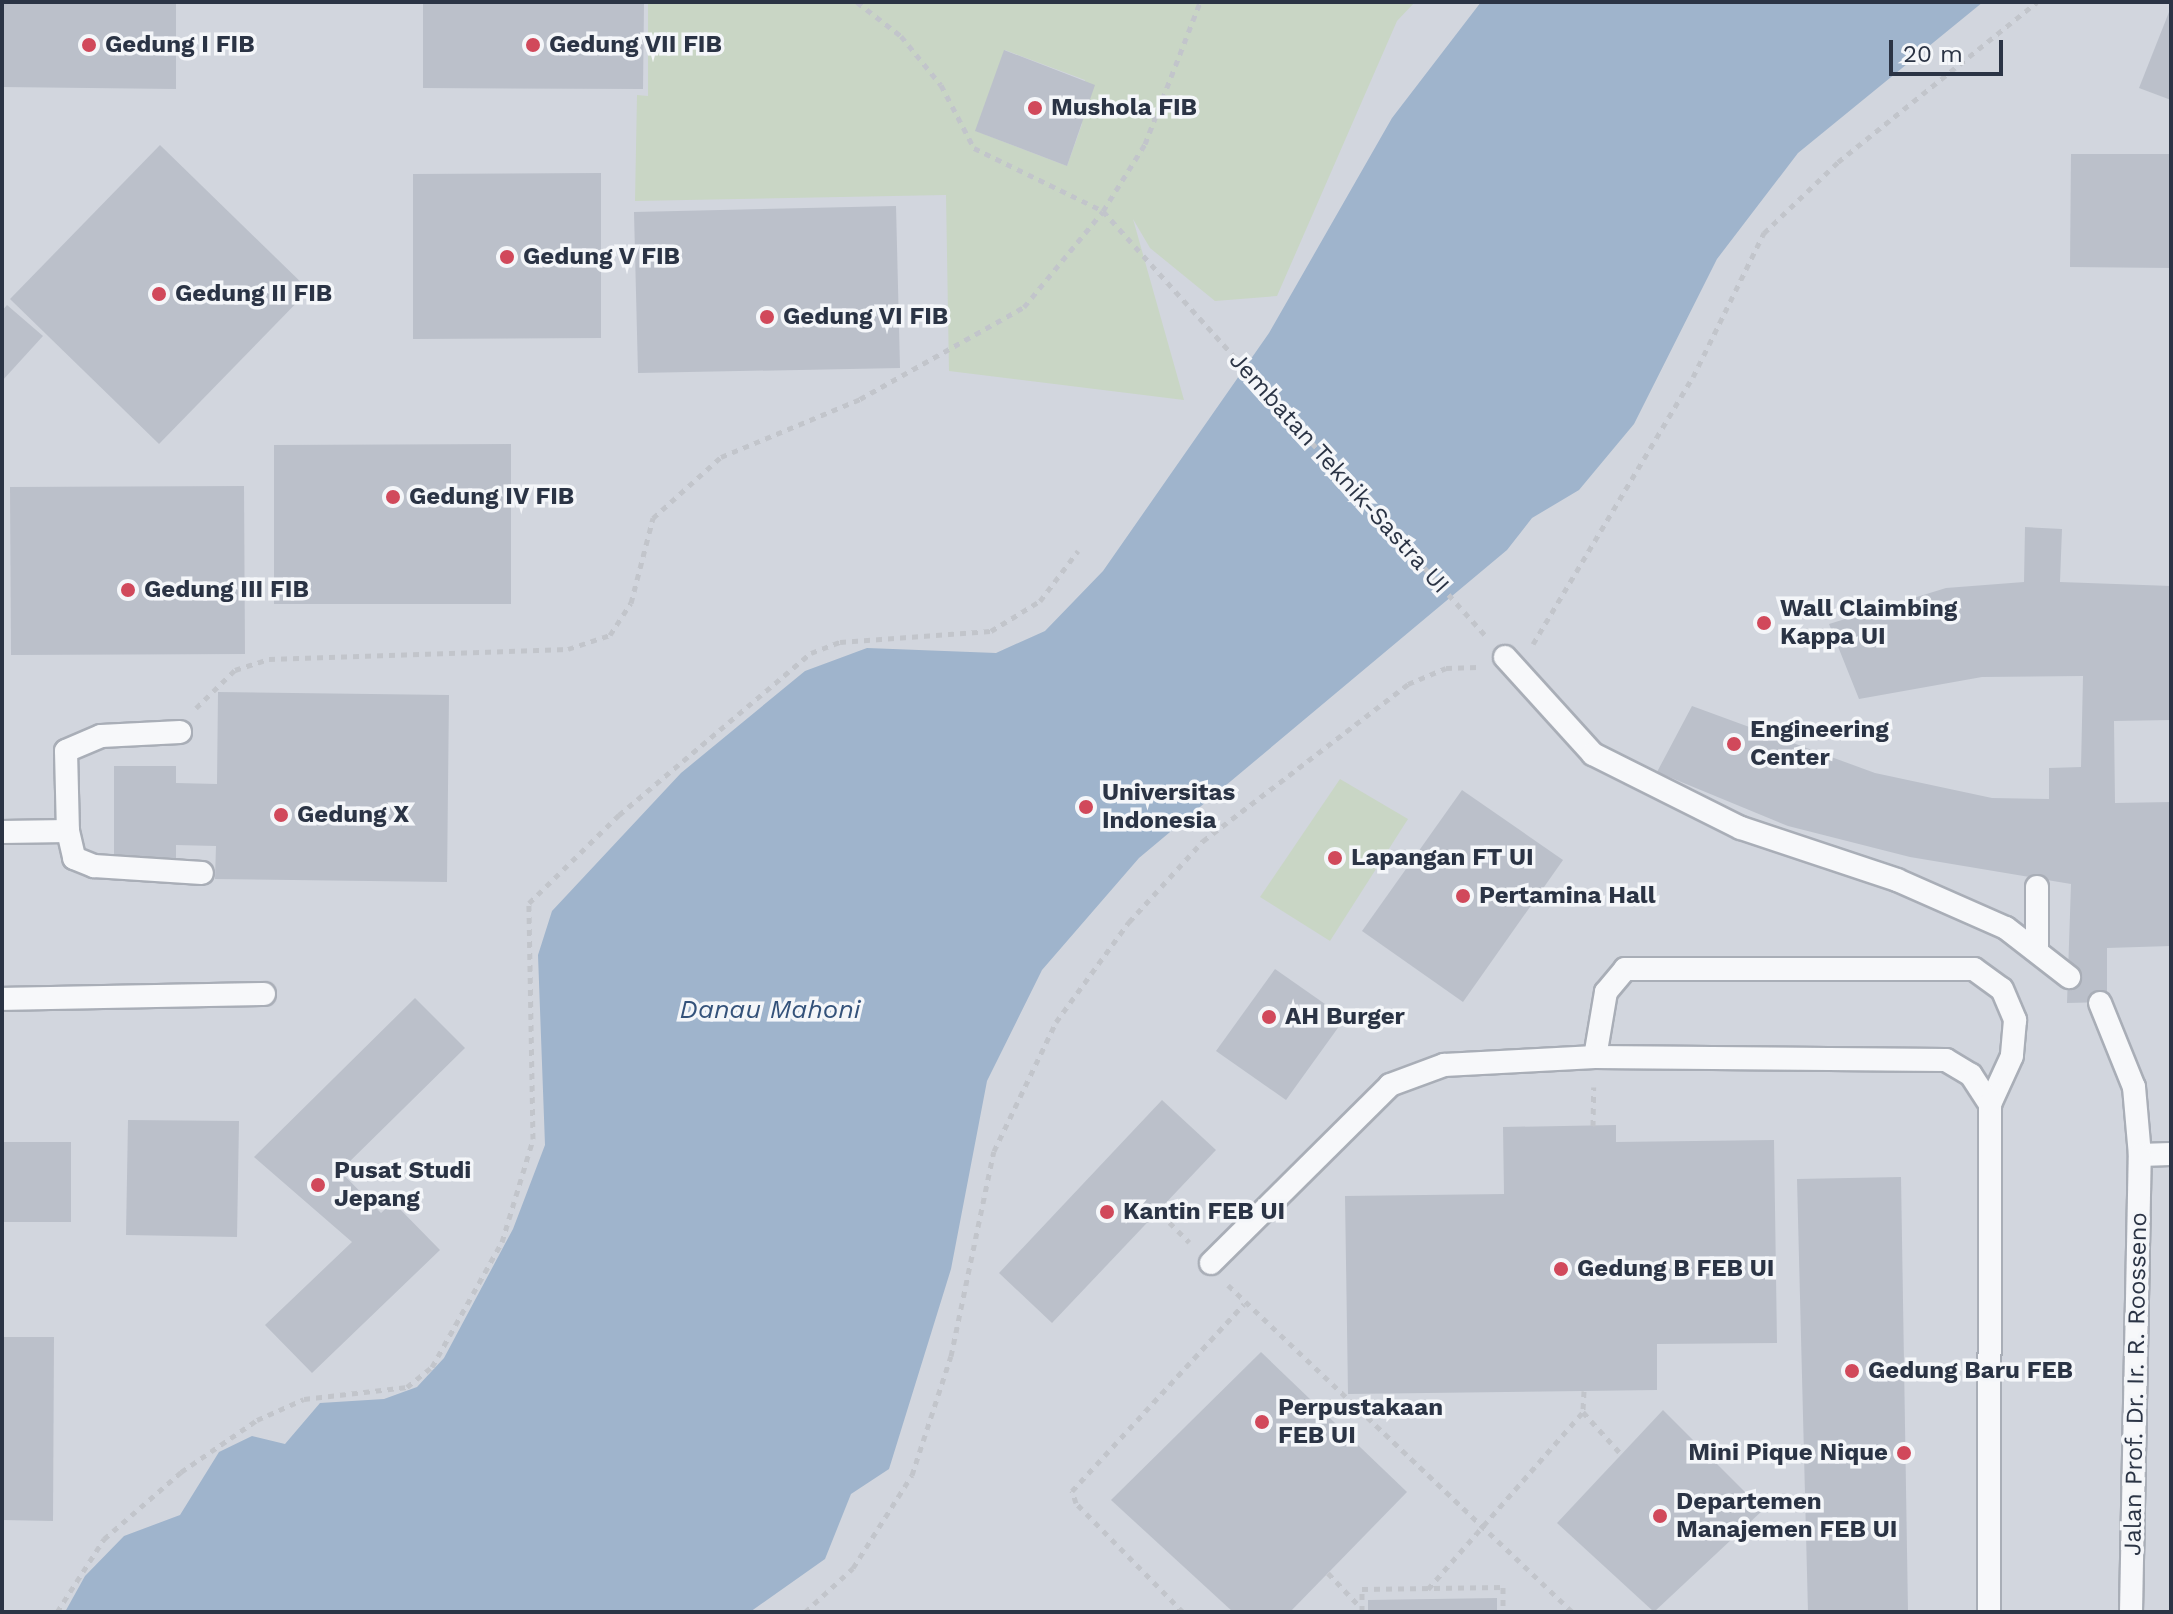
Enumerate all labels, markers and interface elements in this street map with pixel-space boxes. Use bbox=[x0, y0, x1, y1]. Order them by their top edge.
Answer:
scale bar bbox=[1893, 24, 2007, 74]
place label: Gedung I FIB bbox=[105, 31, 255, 59]
place label: Gedung VII FIB bbox=[549, 31, 723, 59]
marker: Gedung I FIB bbox=[80, 36, 98, 54]
marker: Gedung VII FIB bbox=[524, 36, 542, 54]
text: 20 m bbox=[1903, 40, 1963, 68]
place label: Mushola FIB bbox=[1051, 94, 1197, 122]
marker: Mushola FIB bbox=[1026, 99, 1044, 117]
place label: Gedung V FIB bbox=[523, 243, 681, 271]
marker: Gedung V FIB bbox=[498, 248, 516, 266]
place label: Gedung II FIB bbox=[175, 280, 332, 308]
marker: Gedung II FIB bbox=[150, 285, 168, 303]
place label: Gedung VI FIB bbox=[783, 303, 949, 331]
marker: Gedung VI FIB bbox=[758, 308, 776, 326]
street label: Jembatan Teknik-Sastra UI bbox=[1223, 346, 1455, 600]
place label: Gedung IV FIB bbox=[409, 483, 575, 511]
marker: Gedung IV FIB bbox=[384, 488, 402, 506]
place label: Gedung III FIB bbox=[144, 576, 309, 604]
marker: Gedung III FIB bbox=[119, 581, 137, 599]
place label: Wall Claimbing Kappa UI bbox=[1780, 595, 1958, 651]
marker: Wall Claimbing Kappa UI bbox=[1755, 614, 1773, 632]
place label: Engineering Center bbox=[1750, 716, 1889, 772]
marker: Engineering Center bbox=[1725, 735, 1743, 753]
place label: Universitas Indonesia bbox=[1102, 779, 1235, 835]
marker: Universitas Indonesia bbox=[1077, 798, 1095, 816]
place label: Gedung X bbox=[297, 801, 409, 829]
marker: Gedung X bbox=[272, 806, 290, 824]
place label: Lapangan FT UI bbox=[1351, 844, 1534, 872]
marker: Lapangan FT UI bbox=[1326, 849, 1344, 867]
place label: Pertamina Hall bbox=[1479, 882, 1656, 910]
marker: Pertamina Hall bbox=[1454, 887, 1472, 905]
water label: Danau Mahoni bbox=[680, 994, 860, 1026]
place label: AH Burger bbox=[1285, 1003, 1405, 1031]
marker: AH Burger bbox=[1260, 1008, 1278, 1026]
place label: Pusat Studi Jepang bbox=[334, 1157, 471, 1213]
marker: Pusat Studi Jepang bbox=[309, 1176, 327, 1194]
place label: Kantin FEB UI bbox=[1123, 1198, 1285, 1226]
marker: Kantin FEB UI bbox=[1098, 1203, 1116, 1221]
street label: Jalan Prof. Dr. Ir. R. Roosseno bbox=[2119, 1212, 2153, 1556]
place label: Gedung B FEB UI bbox=[1577, 1255, 1774, 1283]
marker: Gedung B FEB UI bbox=[1552, 1260, 1570, 1278]
place label: Gedung Baru FEB bbox=[1868, 1357, 2073, 1385]
marker: Gedung Baru FEB bbox=[1843, 1362, 1861, 1380]
place label: Perpustakaan FEB UI bbox=[1278, 1394, 1443, 1450]
marker: Perpustakaan FEB UI bbox=[1253, 1413, 1271, 1431]
place label: Mini Pique Nique bbox=[1688, 1439, 1888, 1467]
marker: Mini Pique Nique bbox=[1895, 1444, 1913, 1462]
place label: Departemen Manajemen FEB UI bbox=[1676, 1488, 1897, 1544]
marker: Departemen Manajemen FEB UI bbox=[1651, 1507, 1669, 1525]

